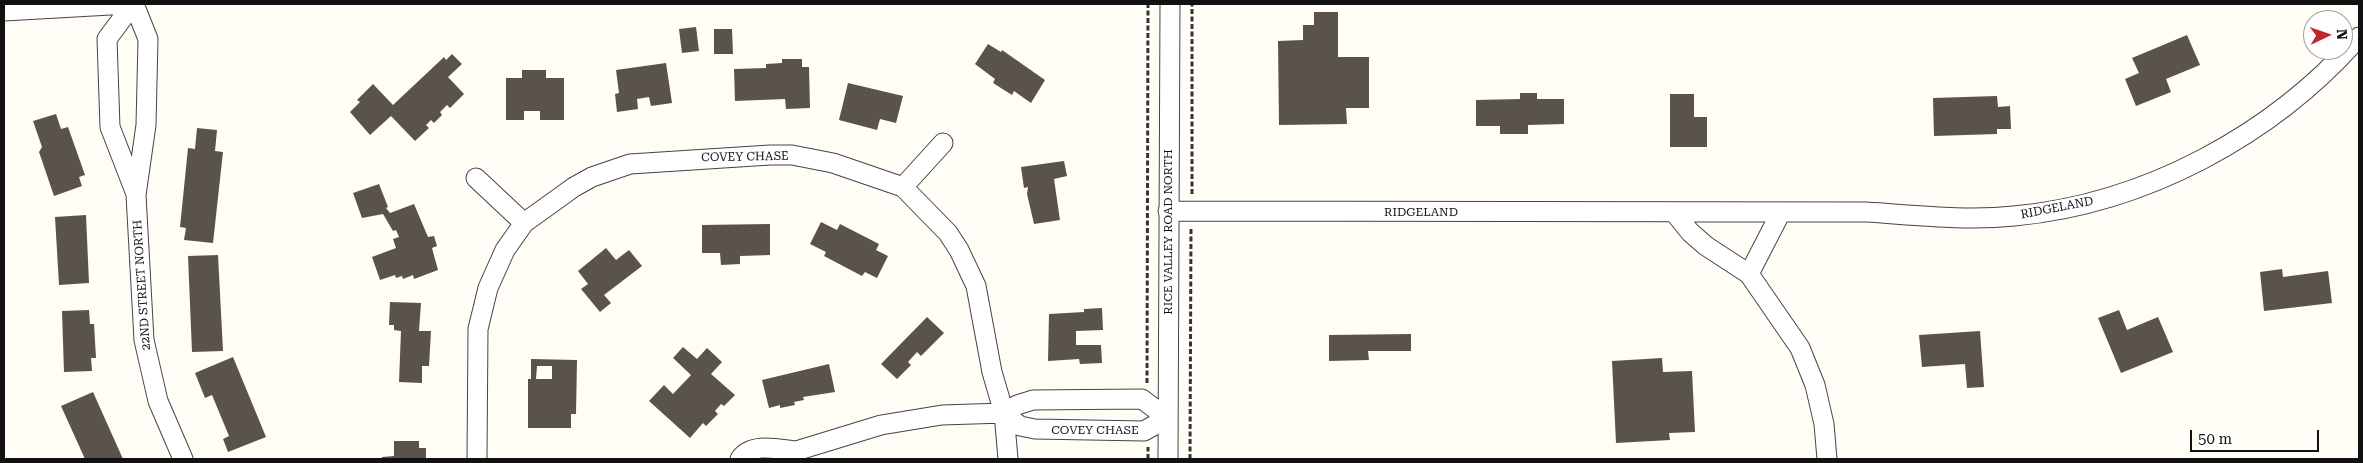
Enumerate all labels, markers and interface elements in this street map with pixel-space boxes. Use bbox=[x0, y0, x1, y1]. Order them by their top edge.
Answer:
north arrow bbox=[2303, 10, 2353, 60]
text: N bbox=[2334, 28, 2350, 40]
street label: COVEY CHASE bbox=[701, 149, 789, 165]
street label: RICE VALLEY ROAD NORTH bbox=[1161, 149, 1175, 315]
street label: RIDGELAND bbox=[2019, 194, 2095, 222]
street label: RIDGELAND bbox=[1384, 205, 1458, 219]
street label: 22ND STREET NORTH bbox=[130, 219, 154, 351]
scale bar bbox=[2193, 420, 2322, 452]
street label: COVEY CHASE bbox=[1051, 423, 1139, 437]
text: 50 m bbox=[2198, 430, 2232, 448]

